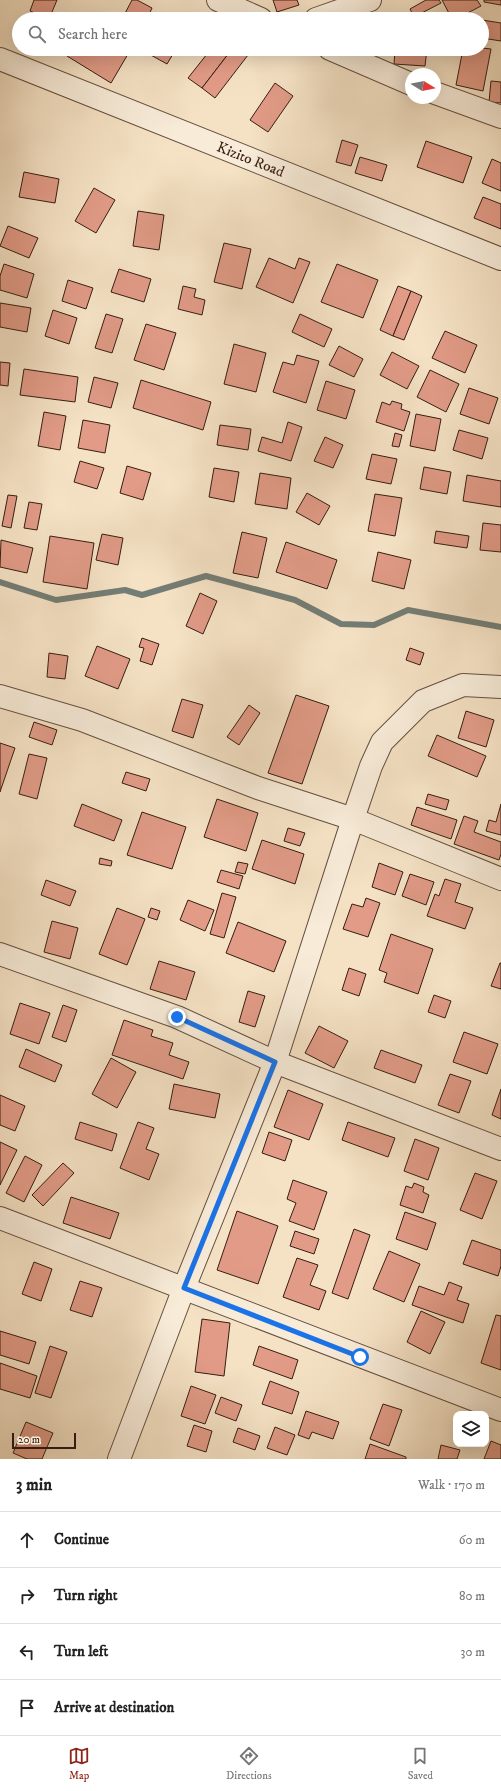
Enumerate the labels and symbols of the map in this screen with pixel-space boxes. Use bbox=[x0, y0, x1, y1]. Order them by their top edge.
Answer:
north arrow bbox=[405, 68, 441, 104]
street label: Kizito Road bbox=[214, 137, 288, 181]
route end bbox=[168, 1008, 186, 1026]
route start bbox=[351, 1348, 369, 1366]
scale bar bbox=[12, 1431, 76, 1450]

